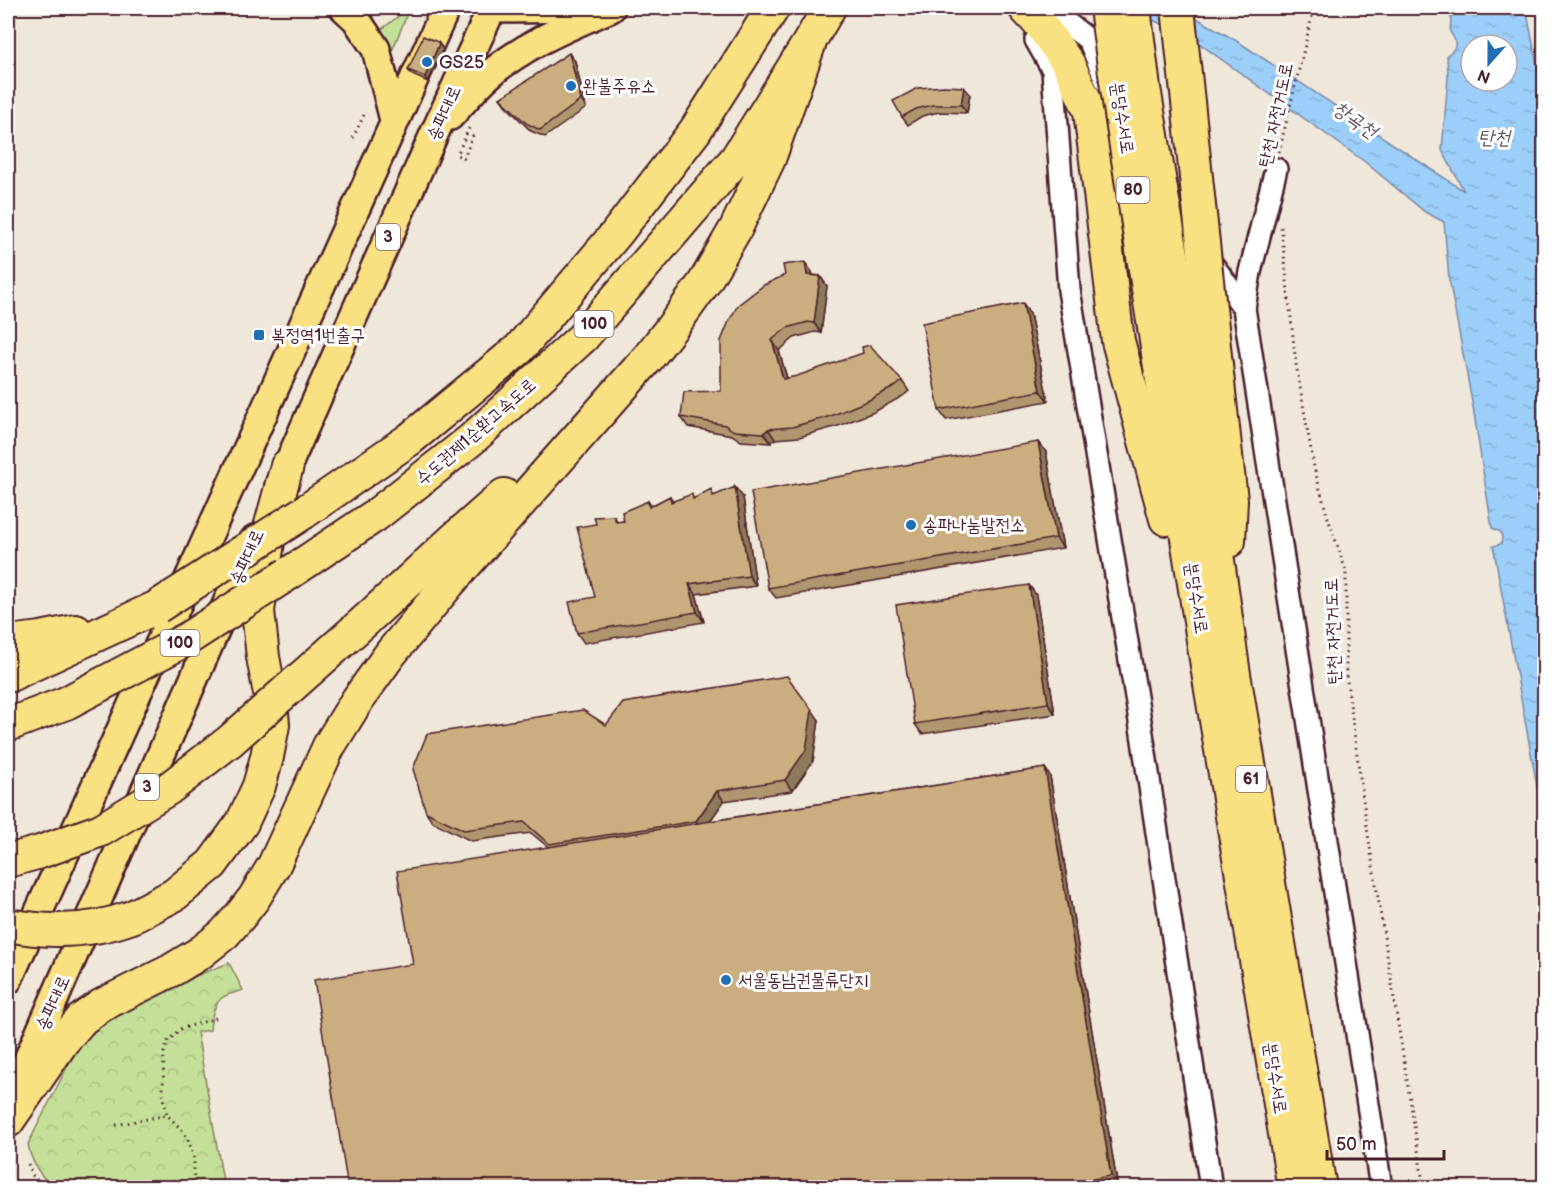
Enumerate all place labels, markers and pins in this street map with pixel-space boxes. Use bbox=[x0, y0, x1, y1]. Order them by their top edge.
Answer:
place label: GS25 bbox=[439, 52, 484, 73]
marker: GS25 bbox=[420, 55, 434, 69]
place label: 완불주유소 bbox=[583, 76, 655, 97]
marker: 완불주유소 bbox=[564, 79, 578, 93]
place label: 복정역1번출구 bbox=[271, 325, 365, 346]
marker: 복정역1번출구 bbox=[252, 328, 266, 342]
place label: 송파나눔발전소 bbox=[923, 515, 1024, 536]
marker: 송파나눔발전소 bbox=[904, 518, 918, 532]
place label: 서울동남권물류단지 bbox=[738, 970, 868, 991]
marker: 서울동남권물류단지 bbox=[719, 973, 733, 987]

